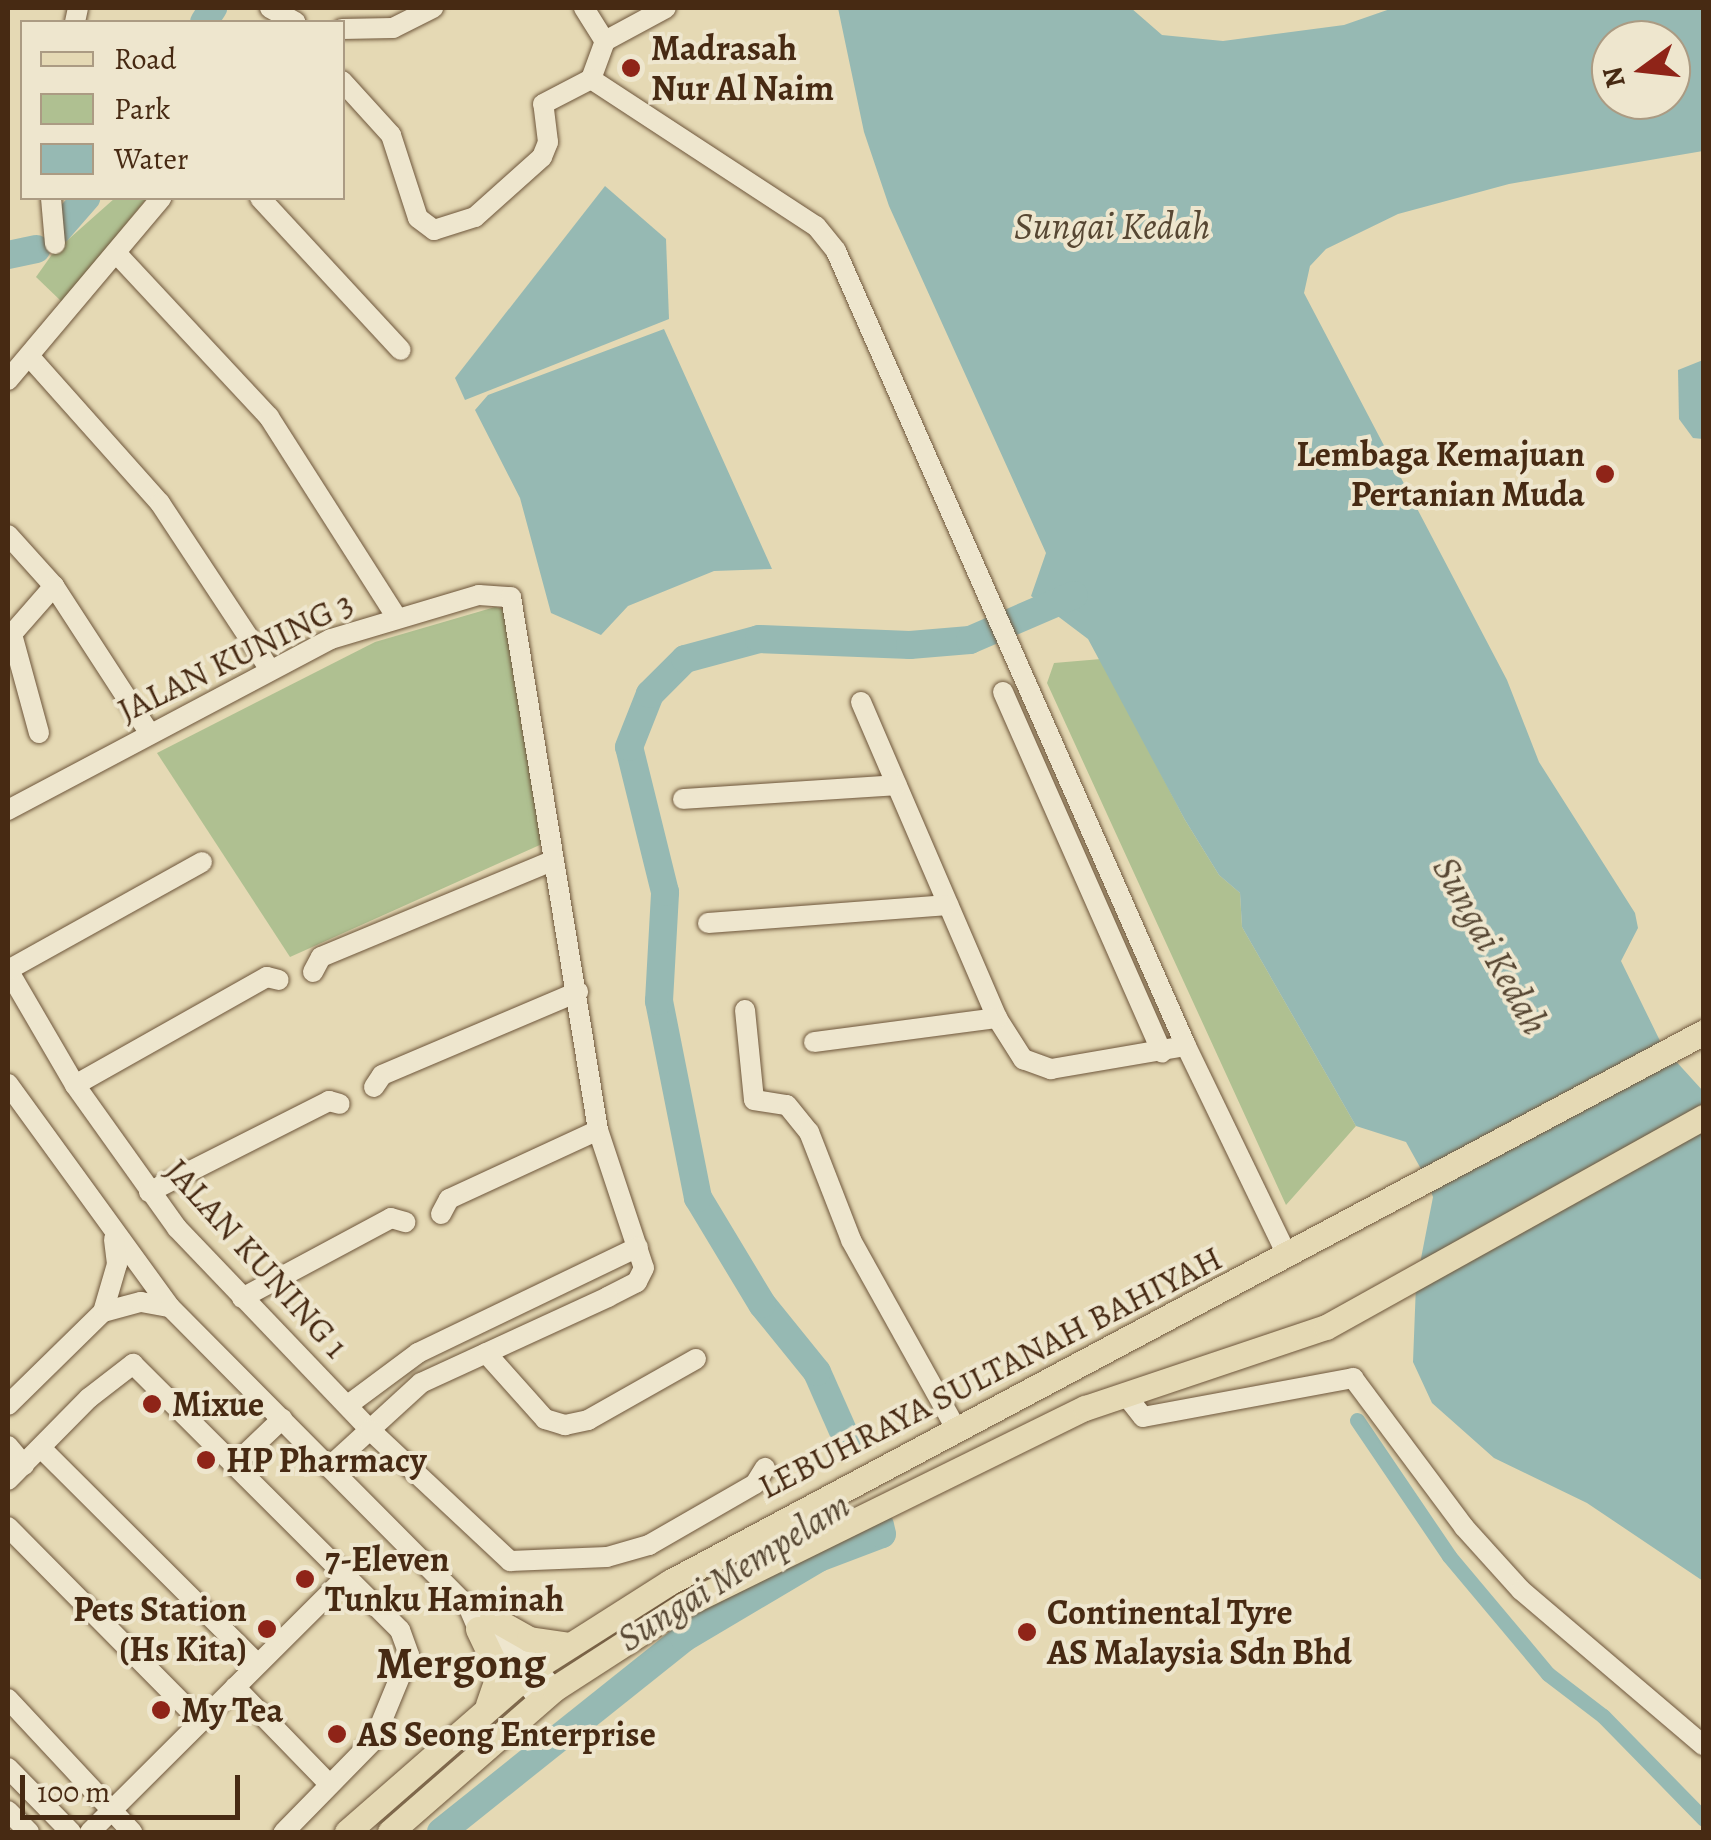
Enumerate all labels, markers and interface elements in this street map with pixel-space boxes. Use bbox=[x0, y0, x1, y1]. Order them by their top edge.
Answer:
legend bbox=[20, 20, 345, 200]
north arrow bbox=[1591, 20, 1691, 120]
place label: Madrasah Nur Al Naim bbox=[651, 27, 834, 109]
text: Road bbox=[114, 39, 176, 79]
marker: Madrasah Nur Al Naim bbox=[620, 57, 642, 79]
text: N bbox=[1593, 62, 1635, 92]
text: Park bbox=[114, 89, 170, 129]
text: Water bbox=[114, 139, 188, 179]
water label: Sungai Kedah bbox=[1014, 204, 1210, 250]
place label: Lembaga Kemajuan Pertanian Muda bbox=[1296, 433, 1585, 515]
marker: Lembaga Kemajuan Pertanian Muda bbox=[1594, 463, 1616, 485]
street label: JALAN KUNING 3 bbox=[111, 581, 359, 731]
water label: Sungai Kedah bbox=[1422, 849, 1558, 1043]
street label: JALAN KUNING 1 bbox=[157, 1150, 357, 1366]
street label: LEBUHRAYA SULTANAH BAHIYAH bbox=[751, 1236, 1229, 1508]
place label: Mixue bbox=[172, 1383, 264, 1425]
marker: Mixue bbox=[141, 1393, 163, 1415]
place label: HP Pharmacy bbox=[226, 1439, 426, 1481]
marker: HP Pharmacy bbox=[195, 1449, 217, 1471]
water label: Sungai Mempelam bbox=[609, 1482, 859, 1662]
place label: 7-Eleven Tunku Haminah bbox=[325, 1538, 564, 1620]
marker: 7-Eleven Tunku Haminah bbox=[294, 1568, 316, 1590]
place label: Pets Station (Hs Kita) bbox=[73, 1588, 247, 1670]
place label: Continental Tyre AS Malaysia Sdn Bhd bbox=[1047, 1591, 1352, 1673]
marker: Pets Station (Hs Kita) bbox=[256, 1618, 278, 1640]
marker: Continental Tyre AS Malaysia Sdn Bhd bbox=[1016, 1621, 1038, 1643]
district label: Mergong bbox=[376, 1637, 546, 1691]
place label: My Tea bbox=[181, 1689, 283, 1731]
marker: My Tea bbox=[150, 1699, 172, 1721]
place label: AS Seong Enterprise bbox=[357, 1713, 656, 1755]
marker: AS Seong Enterprise bbox=[326, 1723, 348, 1745]
scale bar bbox=[25, 1755, 245, 1817]
text: 100 m bbox=[37, 1772, 110, 1812]

